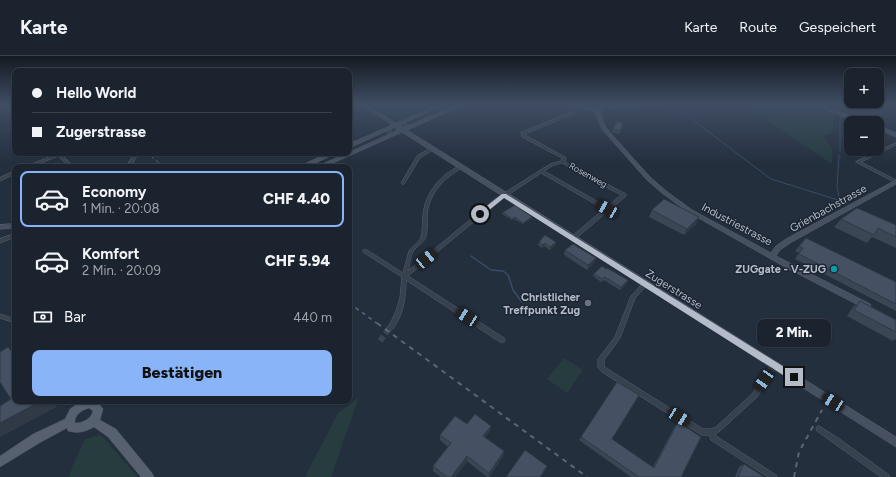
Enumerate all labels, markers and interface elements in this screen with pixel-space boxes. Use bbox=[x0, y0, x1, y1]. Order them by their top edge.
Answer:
text: Karte bbox=[20, 16, 67, 39]
text: Karte bbox=[684, 19, 717, 36]
text: Route bbox=[739, 19, 777, 36]
text: Gespeichert bbox=[799, 19, 876, 36]
map controls bbox=[844, 68, 884, 156]
button: + bbox=[844, 68, 884, 108]
text: Hello World bbox=[56, 84, 136, 102]
button: − bbox=[844, 116, 884, 156]
text: Zugerstrasse bbox=[56, 123, 146, 141]
street label: Rosenweg bbox=[567, 160, 609, 190]
icon: car bbox=[34, 181, 70, 217]
street label: Grienbachstrasse bbox=[788, 182, 869, 235]
text: Economy bbox=[82, 183, 147, 201]
text: CHF 4.40 bbox=[263, 190, 330, 208]
car bbox=[594, 198, 620, 220]
street label: Industriestrasse bbox=[699, 200, 774, 249]
text: 1 Min. · 20:08 bbox=[82, 201, 159, 216]
route start bbox=[471, 205, 489, 223]
icon: car bbox=[34, 243, 70, 279]
text: Komfort bbox=[82, 245, 139, 263]
car bbox=[413, 247, 439, 271]
text: CHF 5.94 bbox=[265, 252, 330, 270]
text: 2 Min. · 20:09 bbox=[82, 263, 161, 278]
place label: ZUGgate - V-ZUG bbox=[735, 263, 826, 276]
marker: ZUGgate - V-ZUG bbox=[829, 264, 839, 274]
street label: Zugerstrasse bbox=[643, 267, 704, 312]
place label: Christlicher Treffpunkt Zug bbox=[503, 291, 581, 317]
marker: Christlicher Treffpunkt Zug bbox=[583, 298, 593, 308]
car bbox=[454, 305, 480, 329]
icon: cash bbox=[32, 306, 54, 328]
text: Bar bbox=[64, 308, 86, 326]
text: 440 m bbox=[293, 310, 332, 325]
callout: 2 Min. bbox=[757, 319, 831, 347]
text: 2 Min. bbox=[776, 325, 812, 340]
button: Bestätigen bbox=[32, 350, 332, 396]
car bbox=[752, 367, 776, 393]
route end bbox=[785, 368, 803, 386]
car bbox=[820, 391, 846, 413]
car bbox=[666, 406, 692, 428]

